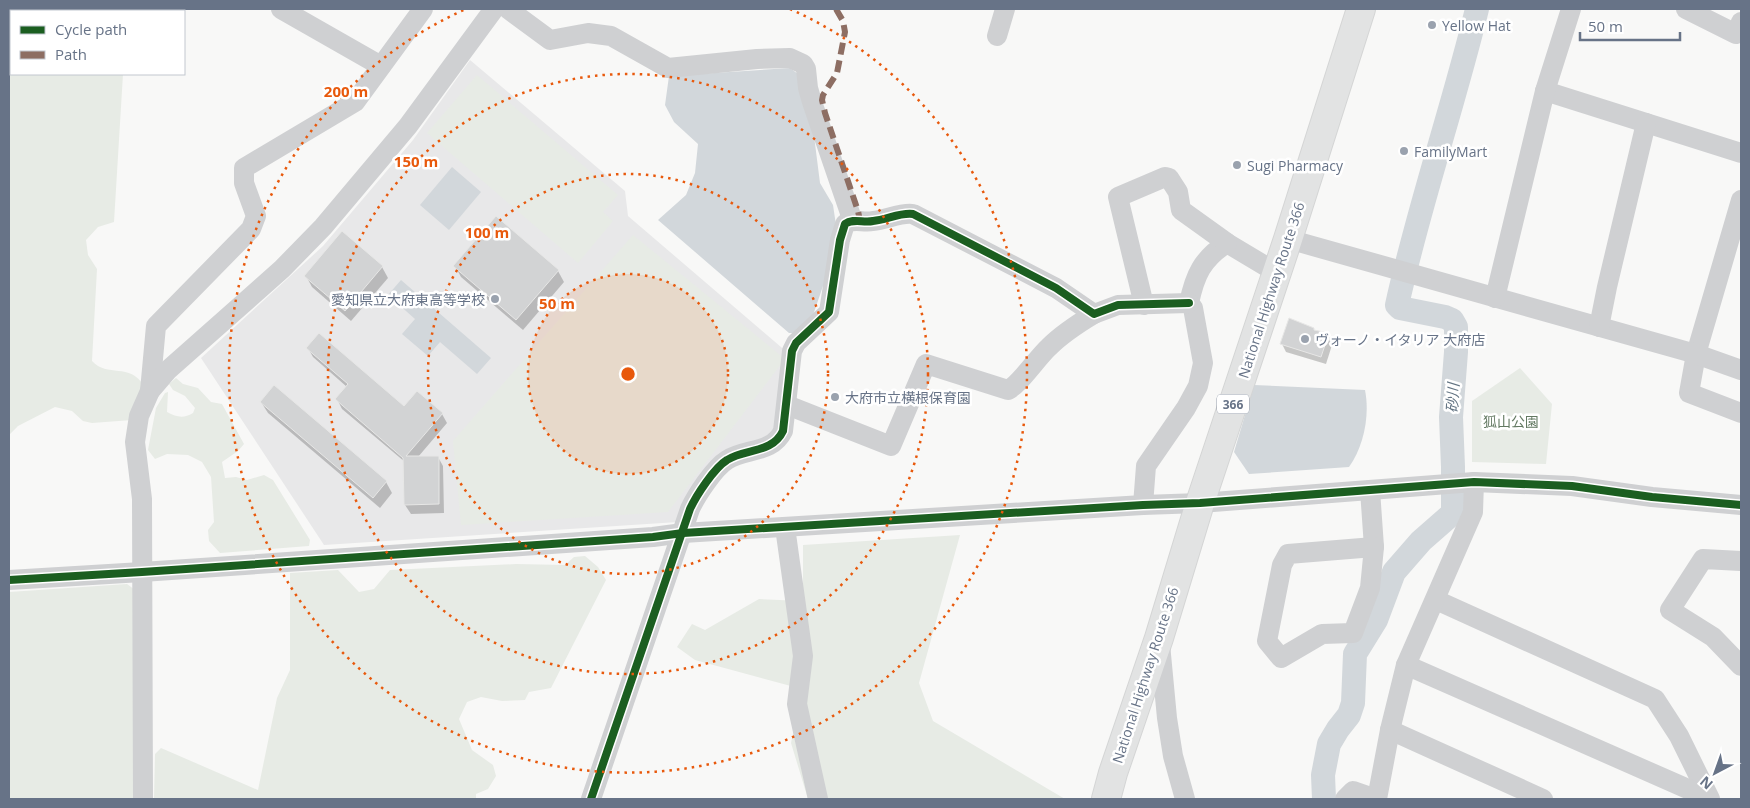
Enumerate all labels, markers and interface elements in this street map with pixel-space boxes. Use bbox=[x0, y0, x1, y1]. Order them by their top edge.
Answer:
legend bbox=[10, 10, 185, 75]
scale bar bbox=[1580, 10, 1680, 42]
place label: Yellow Hat bbox=[1442, 16, 1511, 35]
text: 50 m bbox=[1588, 16, 1623, 36]
text: Cycle path bbox=[55, 19, 127, 39]
marker: Yellow Hat bbox=[1426, 19, 1438, 31]
text: Path bbox=[55, 44, 87, 64]
text: 200 m bbox=[324, 81, 368, 101]
place label: FamilyMart bbox=[1414, 142, 1487, 161]
marker: FamilyMart bbox=[1398, 145, 1410, 157]
text: 150 m bbox=[394, 151, 438, 171]
place label: Sugi Pharmacy bbox=[1247, 156, 1344, 175]
marker: Sugi Pharmacy bbox=[1231, 159, 1243, 171]
street label: National Highway Route 366 bbox=[1233, 199, 1309, 381]
text: 100 m bbox=[465, 222, 509, 242]
place label: 愛知県立大府東高等学校 bbox=[331, 290, 485, 309]
marker: 愛知県立大府東高等学校 bbox=[489, 293, 501, 305]
text: 50 m bbox=[539, 293, 575, 313]
place label: ヴォーノ・イタリア 大府店 bbox=[1315, 330, 1485, 349]
marker: ヴォーノ・イタリア 大府店 bbox=[1299, 333, 1311, 345]
centre of rings bbox=[619, 365, 637, 383]
water label: 砂川 bbox=[1441, 381, 1463, 414]
place label: 大府市立横根保育園 bbox=[845, 388, 971, 407]
marker: 大府市立横根保育園 bbox=[829, 391, 841, 403]
road number: 366 bbox=[1217, 394, 1249, 414]
park label: 狐山公園 bbox=[1483, 412, 1539, 431]
street label: National Highway Route 366 bbox=[1107, 584, 1183, 766]
north arrow bbox=[1690, 748, 1740, 798]
text: N bbox=[1696, 772, 1717, 794]

